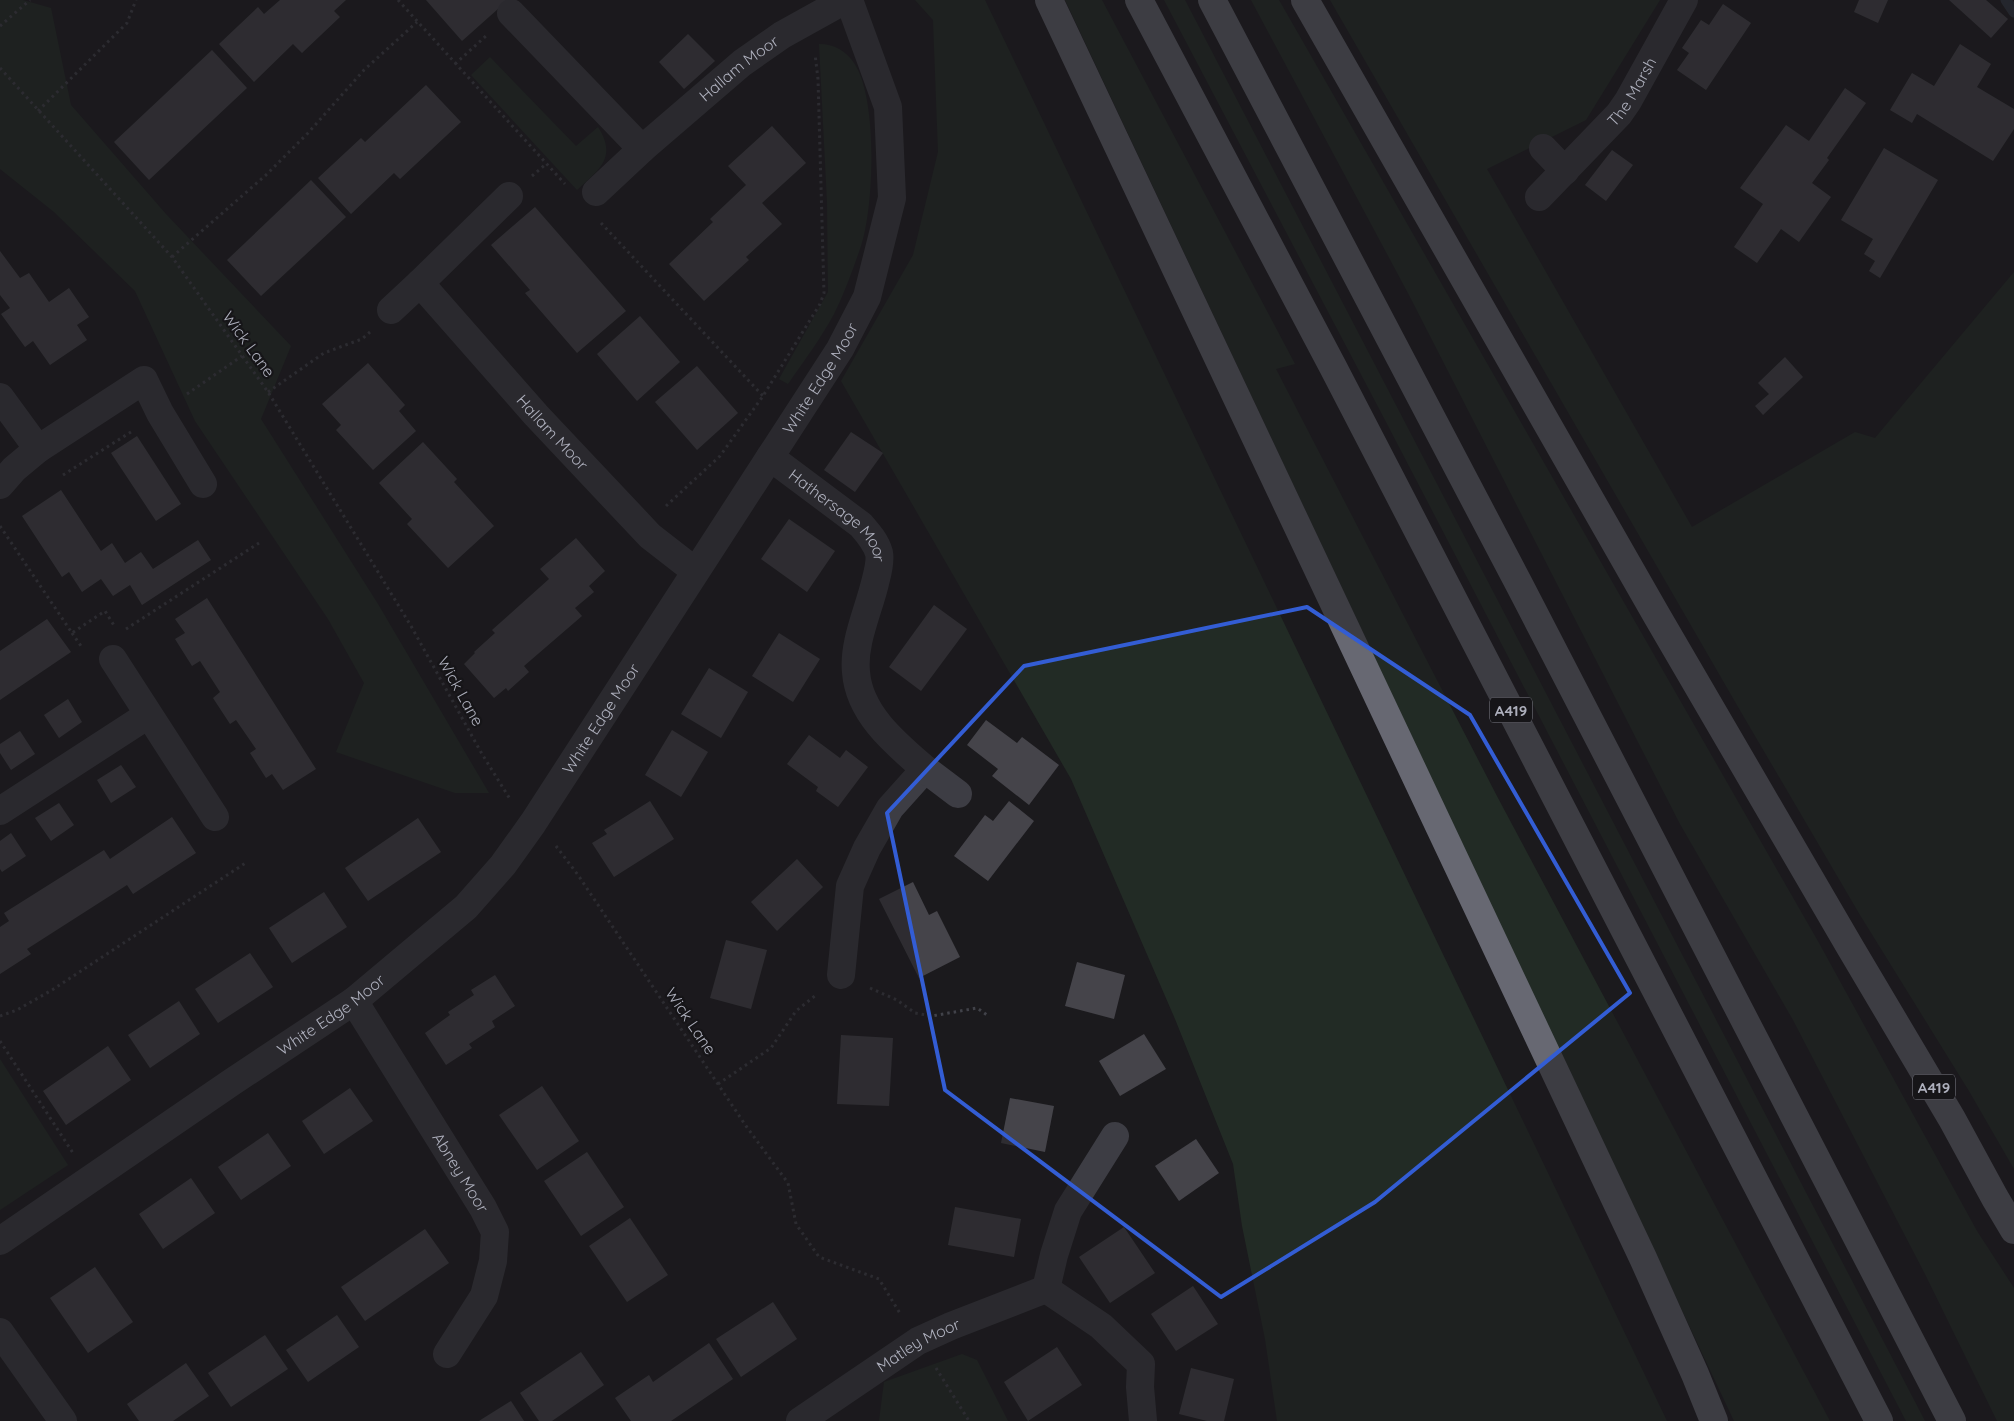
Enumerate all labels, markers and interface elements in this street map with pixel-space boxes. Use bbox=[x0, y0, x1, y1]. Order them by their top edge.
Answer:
street label: Hallam Moor bbox=[695, 31, 782, 106]
street label: The Marsh bbox=[1603, 53, 1660, 130]
street label: Wick Lane bbox=[218, 307, 280, 381]
street label: White Edge Moor bbox=[778, 319, 862, 437]
street label: Hallam Moor bbox=[513, 390, 593, 474]
street label: Hathersage Moor bbox=[785, 465, 890, 562]
street label: Wick Lane bbox=[434, 653, 488, 729]
street label: White Edge Moor bbox=[558, 660, 644, 777]
road number: A419 bbox=[1490, 698, 1532, 722]
street label: White Edge Moor bbox=[273, 970, 389, 1059]
street label: Wick Lane bbox=[661, 984, 721, 1058]
road number: A419 bbox=[1913, 1074, 1955, 1100]
street label: Abney Moor bbox=[428, 1129, 493, 1215]
street label: Matley Moor bbox=[873, 1314, 963, 1376]

